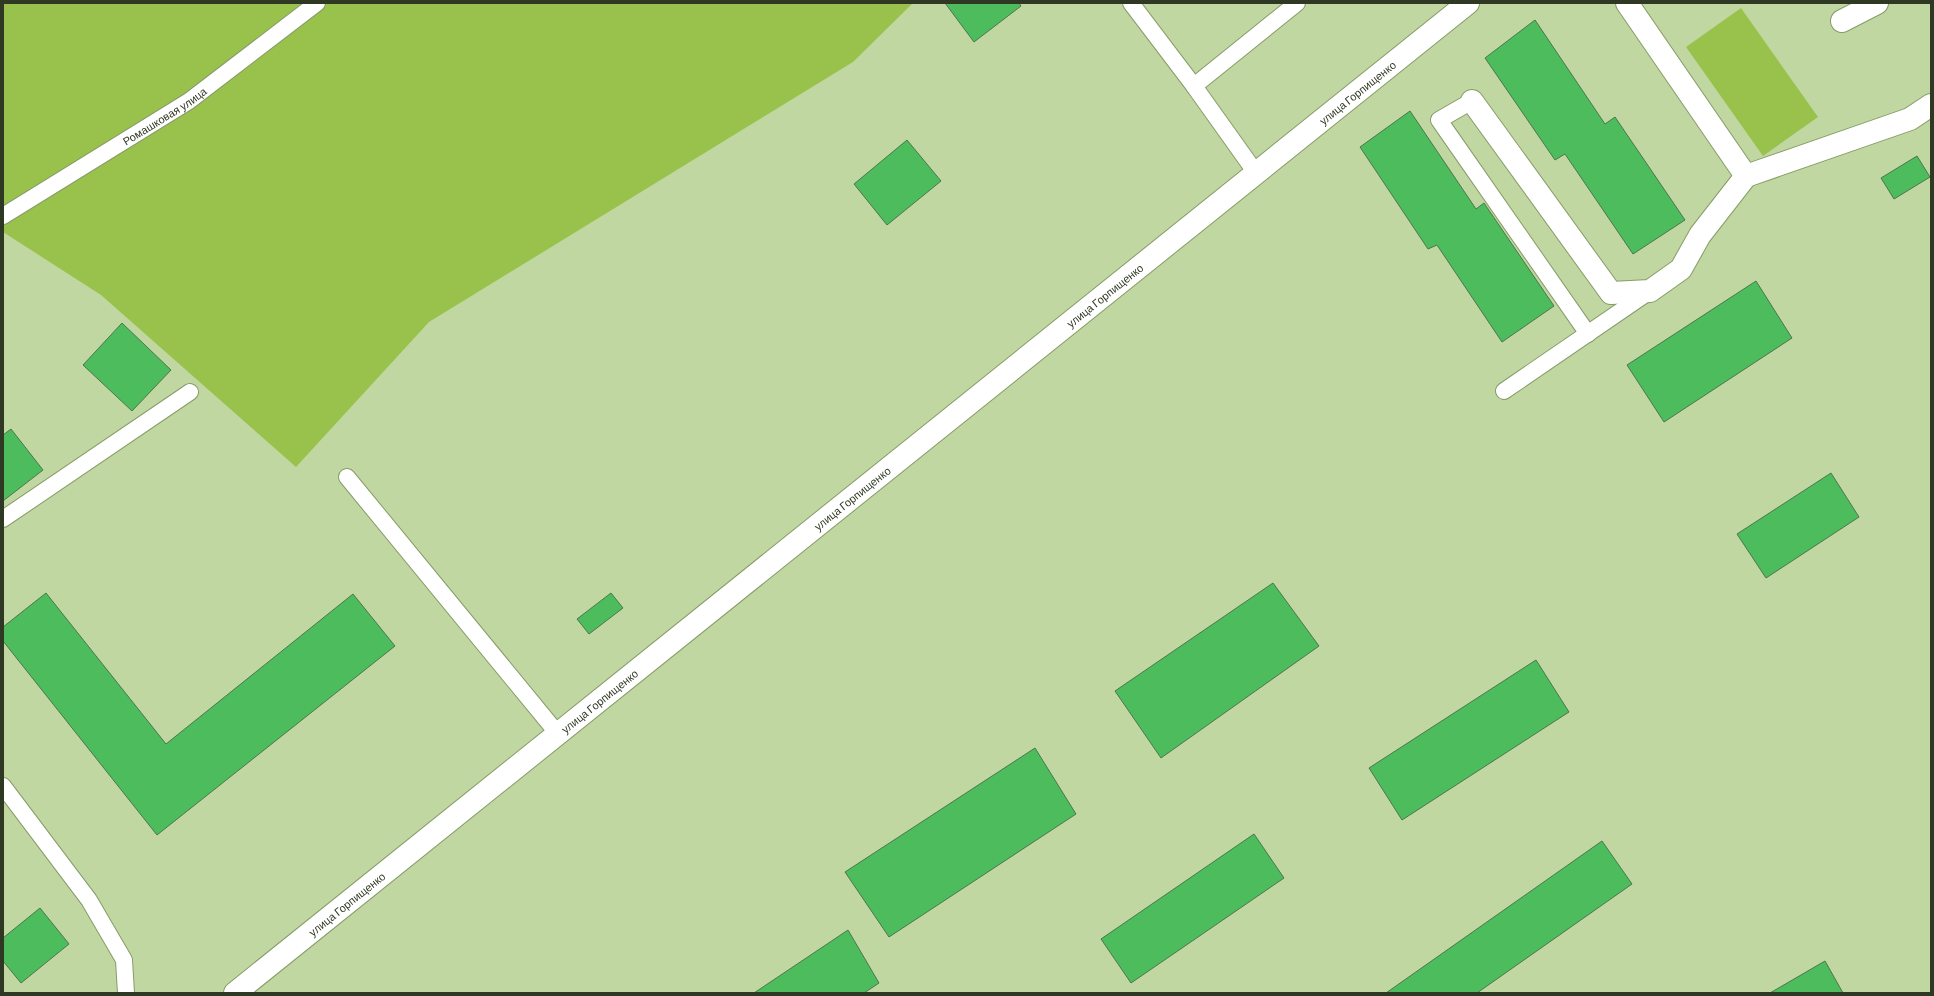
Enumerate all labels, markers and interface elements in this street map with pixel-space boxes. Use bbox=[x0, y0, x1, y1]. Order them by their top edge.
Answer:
street label: улица Горпищенко bbox=[1316, 57, 1398, 127]
street label: Ромашковая улица bbox=[120, 83, 209, 147]
street label: улица Горпищенко bbox=[1064, 260, 1145, 330]
street label: улица Горпищенко bbox=[811, 463, 893, 532]
street label: улица Горпищенко bbox=[558, 666, 640, 735]
street label: улица Горпищенко bbox=[306, 869, 387, 938]

